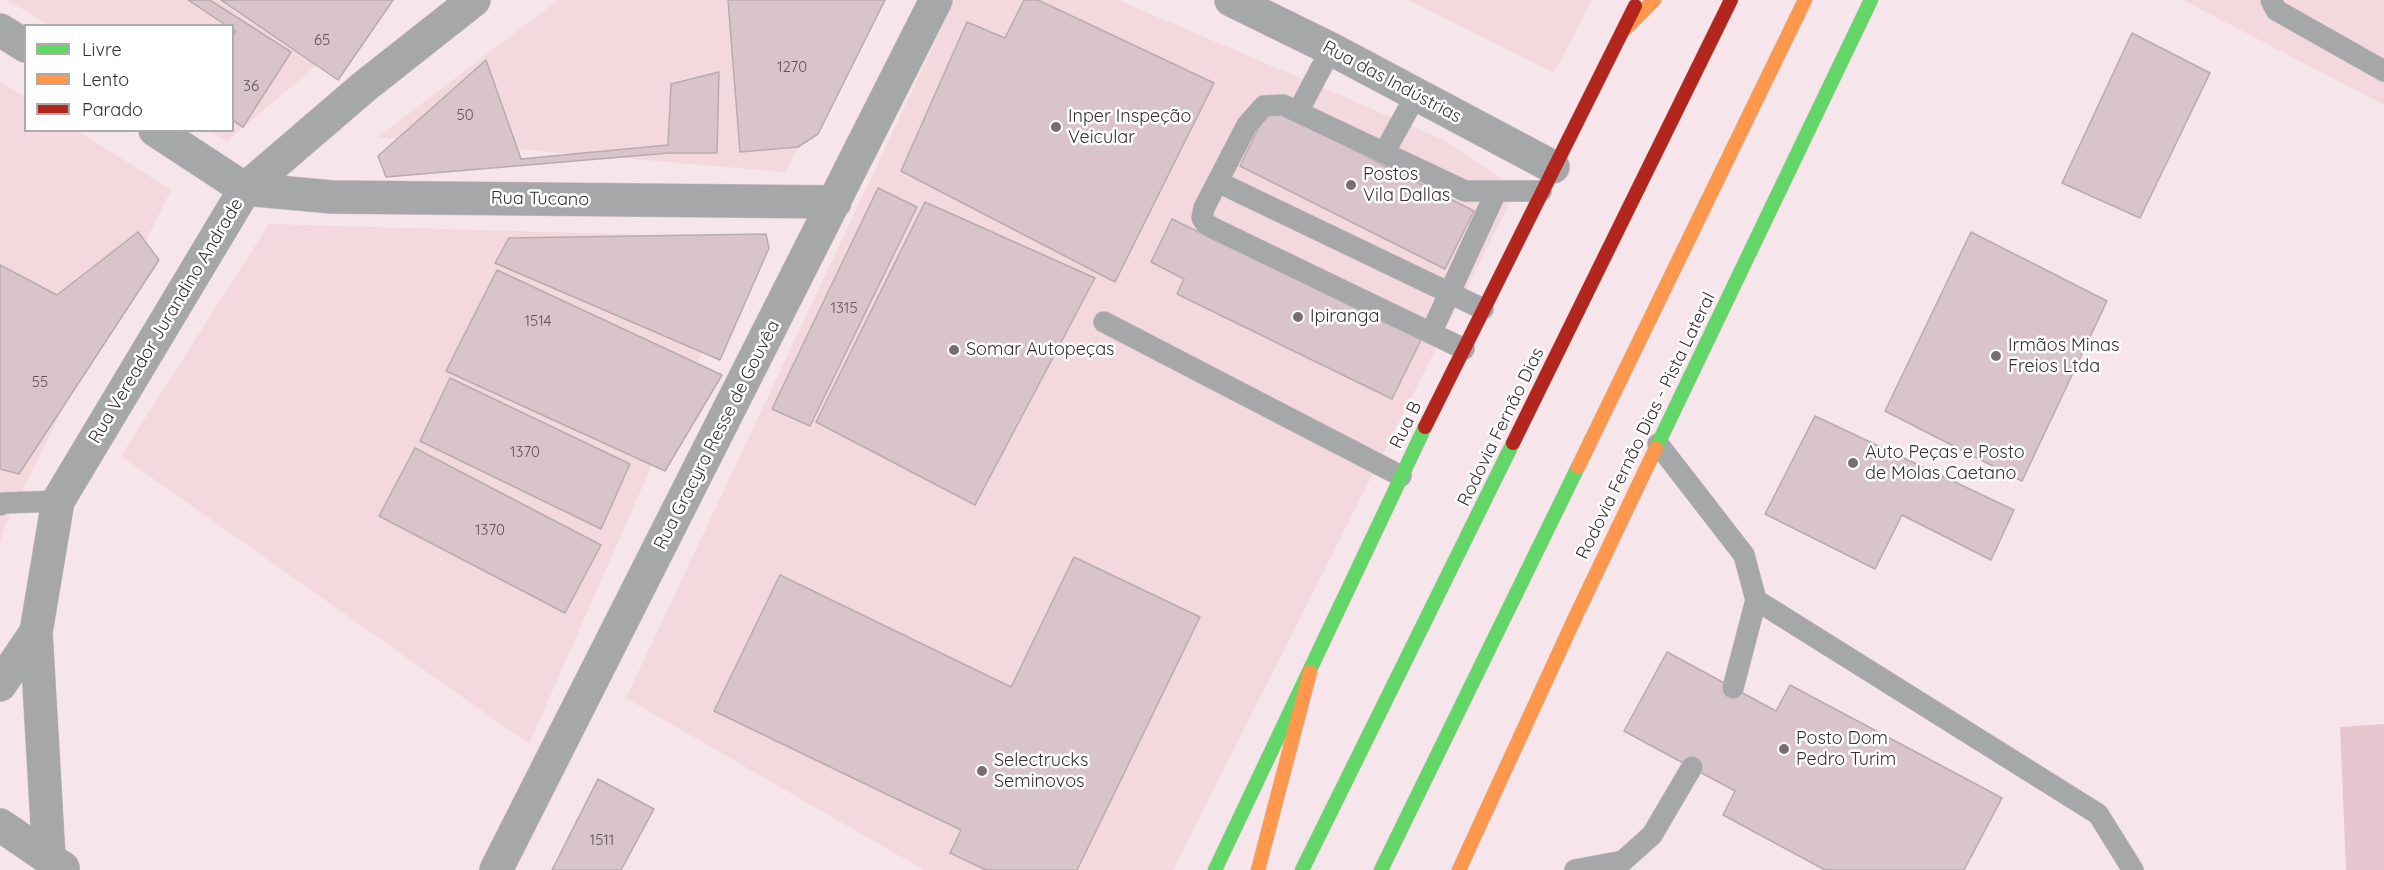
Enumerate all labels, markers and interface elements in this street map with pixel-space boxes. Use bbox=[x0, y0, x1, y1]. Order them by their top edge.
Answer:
legend bbox=[24, 24, 234, 132]
house number: 65 bbox=[314, 31, 330, 49]
street label: Rua das Indústrias bbox=[1319, 36, 1465, 128]
text: Livre bbox=[82, 38, 122, 61]
house number: 1270 bbox=[777, 58, 807, 76]
text: Lento bbox=[82, 68, 129, 91]
house number: 36 bbox=[243, 77, 259, 95]
text: Parado bbox=[82, 98, 143, 121]
house number: 50 bbox=[456, 106, 474, 124]
place label: Inper Inspeção Veicular bbox=[1068, 106, 1191, 148]
marker: Inper Inspeção Veicular bbox=[1049, 120, 1063, 134]
place label: Postos Vila Dallas bbox=[1363, 164, 1450, 207]
marker: Postos Vila Dallas bbox=[1344, 178, 1358, 192]
street label: Rua Tucano bbox=[491, 187, 589, 211]
street label: Rua Vereador Jurandino Andrade bbox=[84, 195, 248, 447]
street label: Rodovia Fernão Dias - Pista Lateral bbox=[1572, 289, 1720, 563]
house number: 1315 bbox=[830, 299, 858, 317]
place label: Ipiranga bbox=[1310, 306, 1379, 328]
marker: Ipiranga bbox=[1291, 310, 1305, 324]
house number: 1514 bbox=[525, 312, 551, 330]
street label: Rua Gracyra Resse de Gouvêa bbox=[650, 317, 784, 553]
place label: Irmãos Minas Freios Ltda bbox=[2008, 335, 2119, 378]
place label: Somar Autopeças bbox=[966, 339, 1114, 361]
marker: Somar Autopeças bbox=[947, 343, 961, 357]
street label: Rodovia Fernão Dias bbox=[1453, 344, 1549, 510]
marker: Irmãos Minas Freios Ltda bbox=[1989, 349, 2003, 363]
house number: 55 bbox=[32, 373, 48, 391]
street label: Rua B bbox=[1385, 398, 1427, 452]
place label: Auto Peças e Posto de Molas Caetano bbox=[1865, 442, 2025, 484]
house number: 1370 bbox=[510, 443, 540, 461]
marker: Auto Peças e Posto de Molas Caetano bbox=[1846, 456, 1860, 470]
house number: 1370 bbox=[475, 521, 505, 539]
place label: Posto Dom Pedro Turim bbox=[1796, 728, 1896, 771]
marker: Posto Dom Pedro Turim bbox=[1777, 742, 1791, 756]
place label: Selectrucks Seminovos bbox=[994, 750, 1088, 792]
marker: Selectrucks Seminovos bbox=[975, 764, 989, 778]
house number: 1511 bbox=[590, 831, 614, 849]

